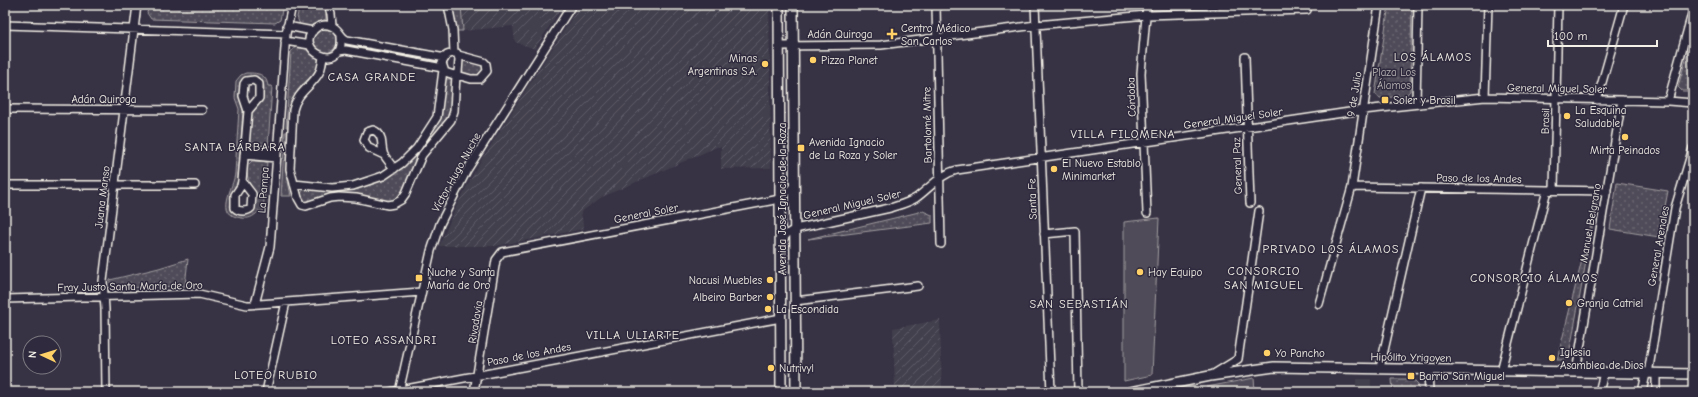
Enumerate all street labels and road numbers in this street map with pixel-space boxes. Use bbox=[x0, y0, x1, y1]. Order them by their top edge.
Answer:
street label: Adán Quiroga bbox=[807, 28, 873, 41]
street label: 9 de Julio bbox=[1344, 70, 1365, 118]
street label: Córdoba bbox=[1124, 77, 1139, 117]
street label: General Miguel Soler bbox=[1507, 81, 1608, 96]
street label: Bartolomé Mitre bbox=[920, 86, 935, 163]
street label: Adán Quiroga bbox=[71, 93, 137, 106]
street label: General Miguel Soler bbox=[1183, 105, 1284, 132]
street label: Brasil bbox=[1539, 108, 1552, 134]
street label: Avenida José Ignacio de la Roza bbox=[776, 123, 789, 275]
street label: Víctor Hugo Nuche bbox=[429, 130, 484, 214]
street label: General Paz bbox=[1230, 137, 1245, 195]
street label: Juana Manso bbox=[92, 165, 113, 229]
street label: La Pampa bbox=[255, 166, 272, 214]
street label: Paso de los Andes bbox=[1436, 171, 1522, 186]
street label: Santa Fe bbox=[1025, 178, 1040, 220]
street label: Manuel Belgrano bbox=[1577, 182, 1604, 264]
street label: General Miguel Soler bbox=[802, 187, 903, 222]
street label: General Soler bbox=[613, 201, 680, 226]
street label: General Arenales bbox=[1645, 205, 1672, 287]
street label: Fray Justo Santa María de Oro bbox=[57, 279, 203, 294]
street label: Rivadavia bbox=[466, 300, 485, 345]
street label: Paso de los Andes bbox=[486, 340, 573, 369]
street label: Hipólito Yrigoyen bbox=[1371, 350, 1451, 365]

